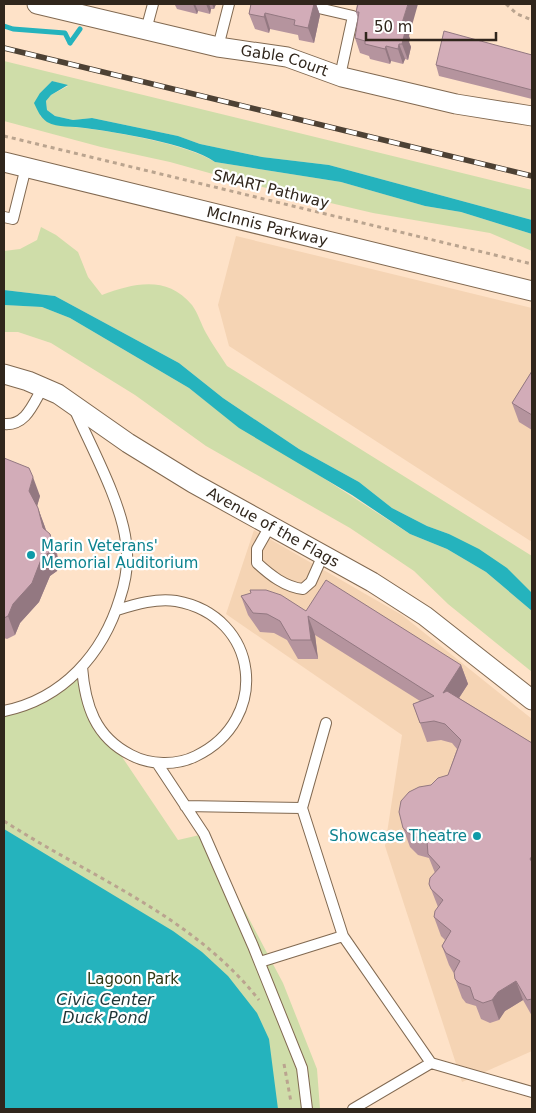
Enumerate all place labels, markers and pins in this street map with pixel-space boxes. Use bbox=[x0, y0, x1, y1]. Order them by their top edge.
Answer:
place label: Marin Veterans' Memorial Auditorium bbox=[41, 537, 198, 572]
marker: Marin Veterans' Memorial Auditorium bbox=[25, 549, 37, 561]
place label: Showcase Theatre bbox=[329, 827, 467, 845]
marker: Showcase Theatre bbox=[471, 830, 483, 842]

